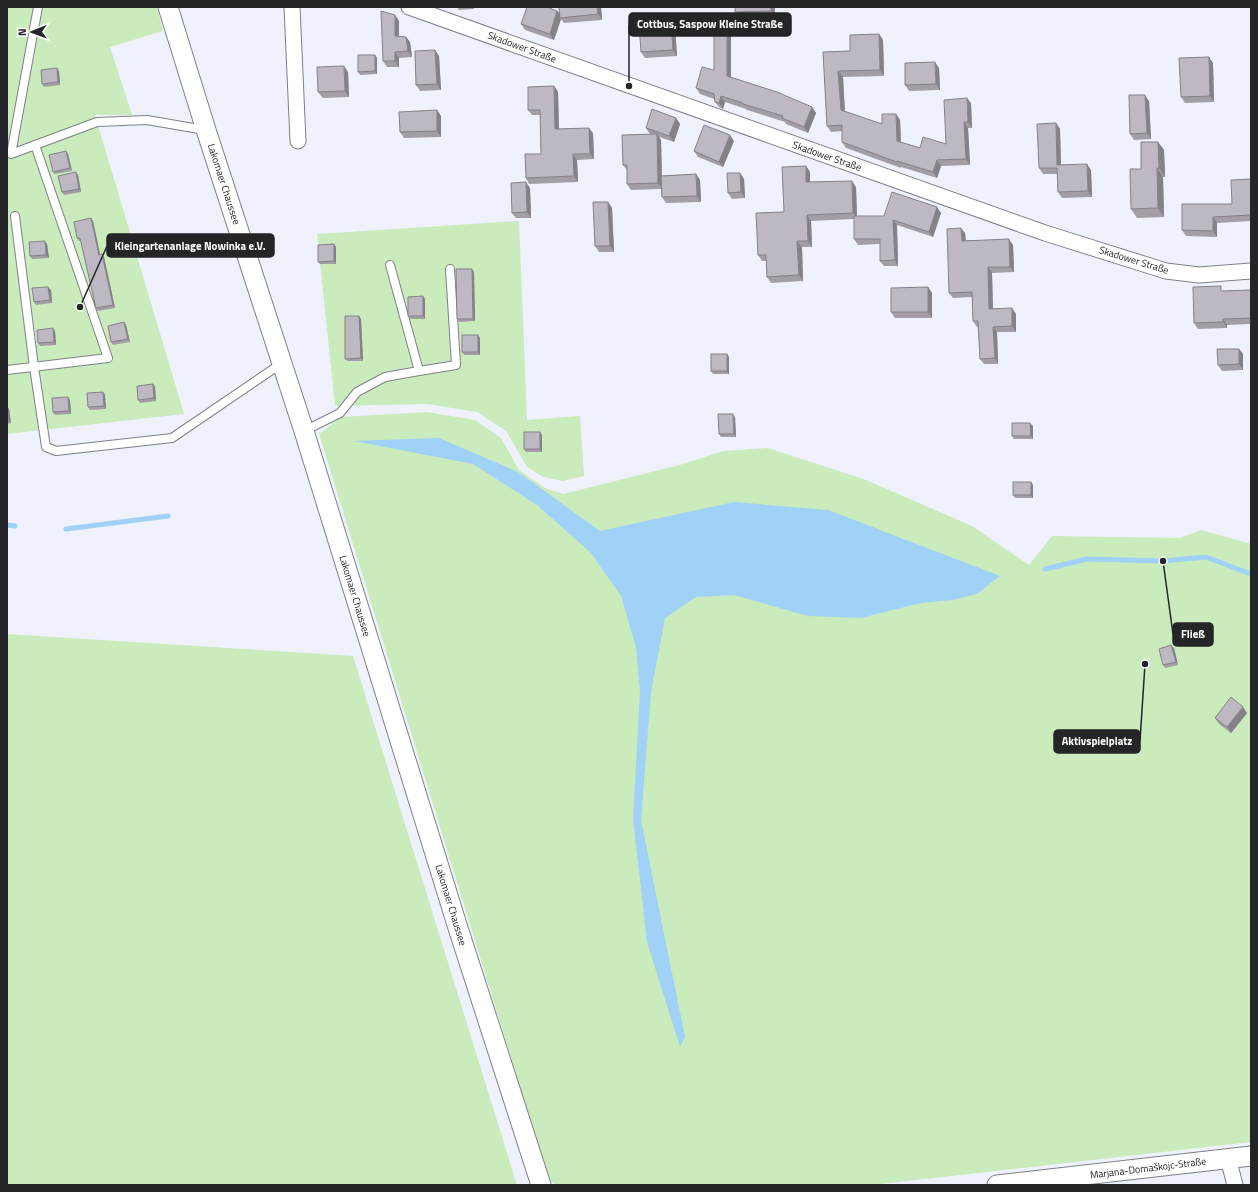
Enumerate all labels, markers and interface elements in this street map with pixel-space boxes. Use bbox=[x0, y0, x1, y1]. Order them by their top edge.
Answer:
north arrow bbox=[12, 12, 52, 52]
callout: Cottbus, Saspow Kleine Straße bbox=[629, 13, 791, 36]
text: Cottbus, Saspow Kleine Straße bbox=[637, 16, 783, 32]
text: N bbox=[14, 28, 30, 36]
street label: Skadower Straße bbox=[486, 28, 558, 66]
street label: Skadower Straße bbox=[790, 137, 864, 175]
street label: Lakomaer Chaussee bbox=[204, 142, 244, 226]
callout: Kleingartenanlage Nowinka e.V. bbox=[107, 234, 274, 257]
text: Kleingartenanlage Nowinka e.V. bbox=[114, 238, 266, 254]
street label: Skadower Straße bbox=[1097, 242, 1171, 278]
street label: Lakomaer Chaussee bbox=[335, 553, 375, 639]
callout: Fließ bbox=[1173, 623, 1213, 646]
text: Fließ bbox=[1181, 626, 1205, 642]
callout: Aktivspielplatz bbox=[1054, 730, 1140, 753]
text: Aktivspielplatz bbox=[1062, 733, 1132, 749]
street label: Lakomaer Chaussee bbox=[431, 862, 471, 948]
street label: Marjana-Domaškojc-Straße bbox=[1089, 1153, 1207, 1183]

